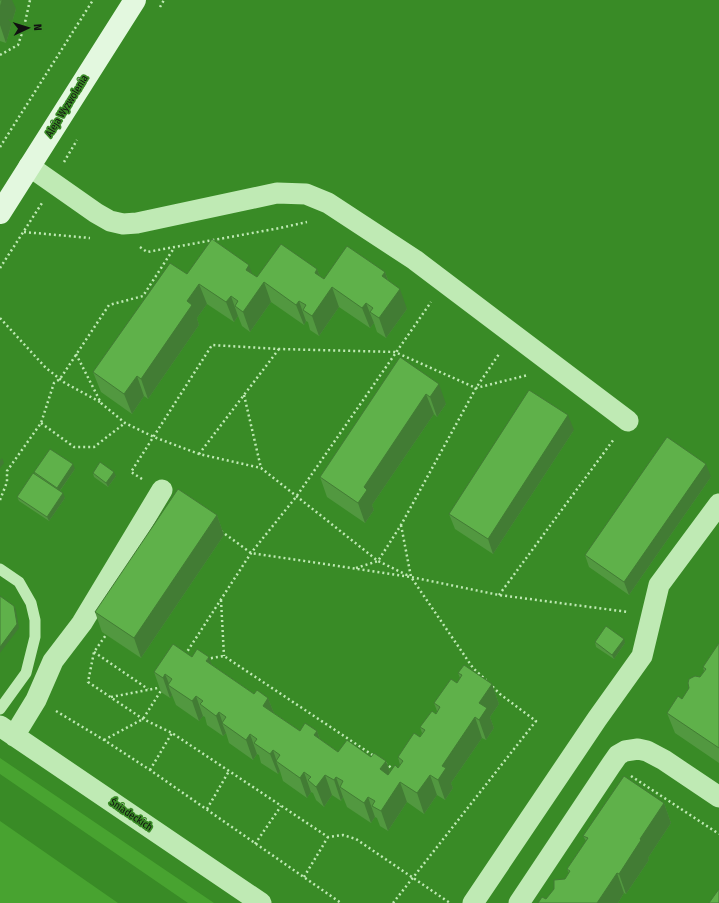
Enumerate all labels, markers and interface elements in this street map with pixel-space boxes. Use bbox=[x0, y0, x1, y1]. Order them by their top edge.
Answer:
north arrow bbox=[8, 8, 48, 48]
text: N bbox=[31, 24, 44, 31]
street label: Aleja Wyzwolenia bbox=[43, 73, 91, 139]
street label: Śniadeckich bbox=[107, 795, 156, 834]

